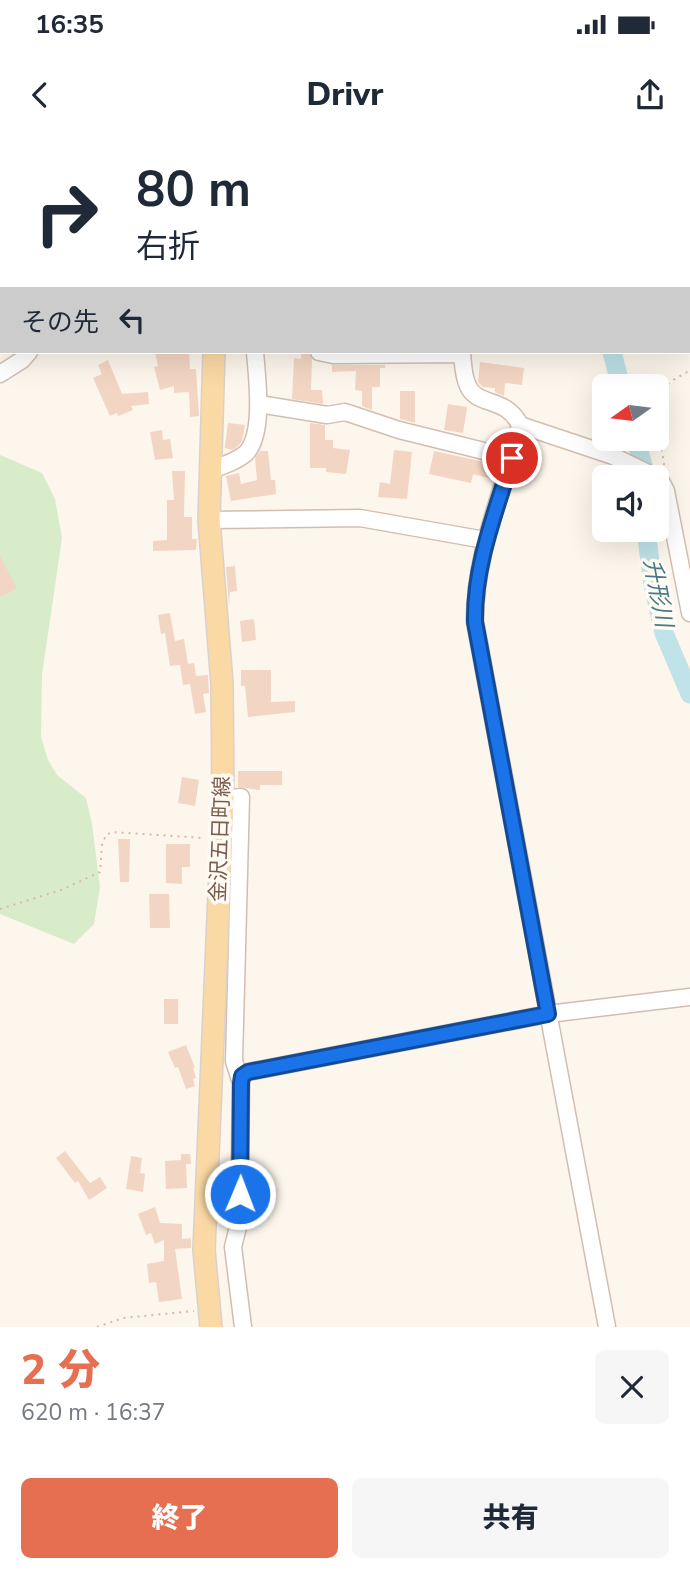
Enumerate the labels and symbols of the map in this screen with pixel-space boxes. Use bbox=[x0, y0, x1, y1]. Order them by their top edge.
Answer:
north arrow bbox=[592, 374, 668, 452]
pin bbox=[482, 428, 542, 488]
water label: 升形川 bbox=[636, 556, 680, 633]
street label: 金沢五日町線 bbox=[204, 776, 236, 902]
position arrow bbox=[203, 1157, 277, 1231]

